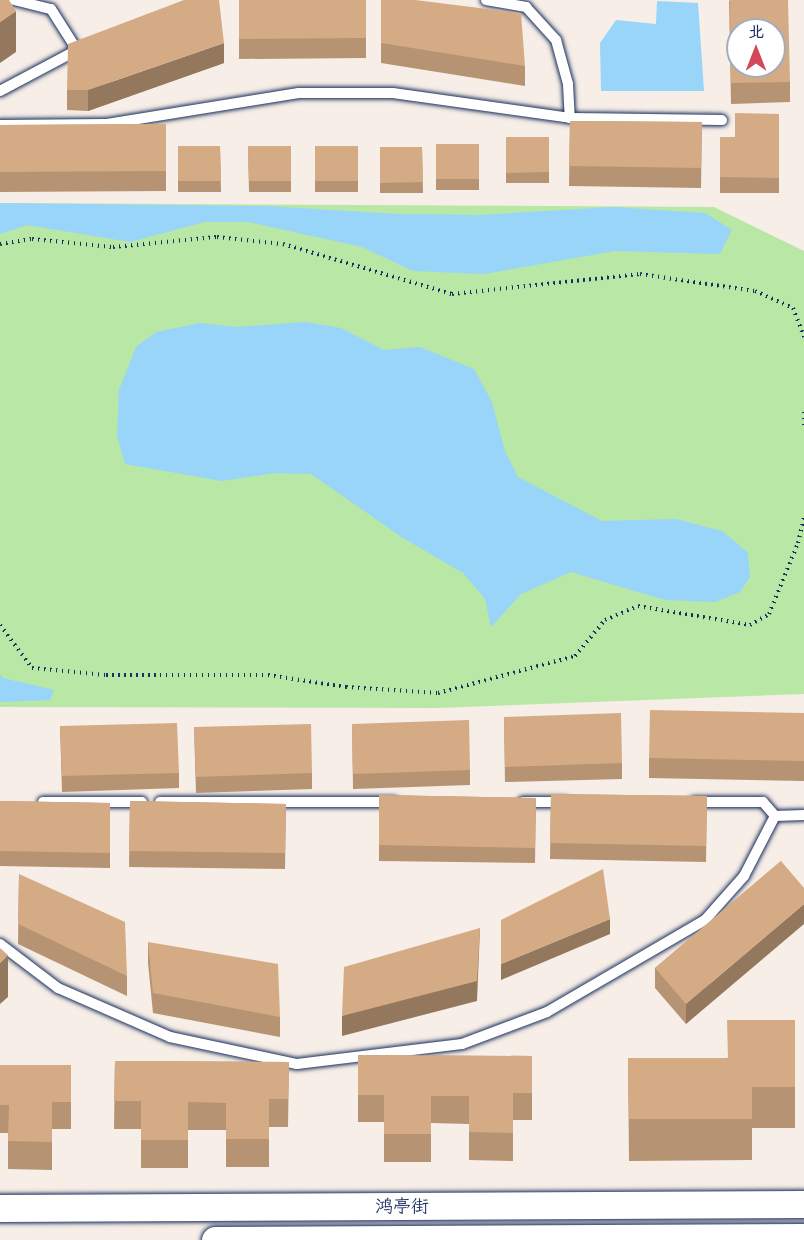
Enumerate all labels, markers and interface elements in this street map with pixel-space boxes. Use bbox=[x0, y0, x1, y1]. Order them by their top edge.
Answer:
text: 北 bbox=[748, 17, 764, 46]
north arrow bbox=[726, 18, 786, 78]
street label: 鸿亭街 bbox=[375, 1195, 429, 1217]

